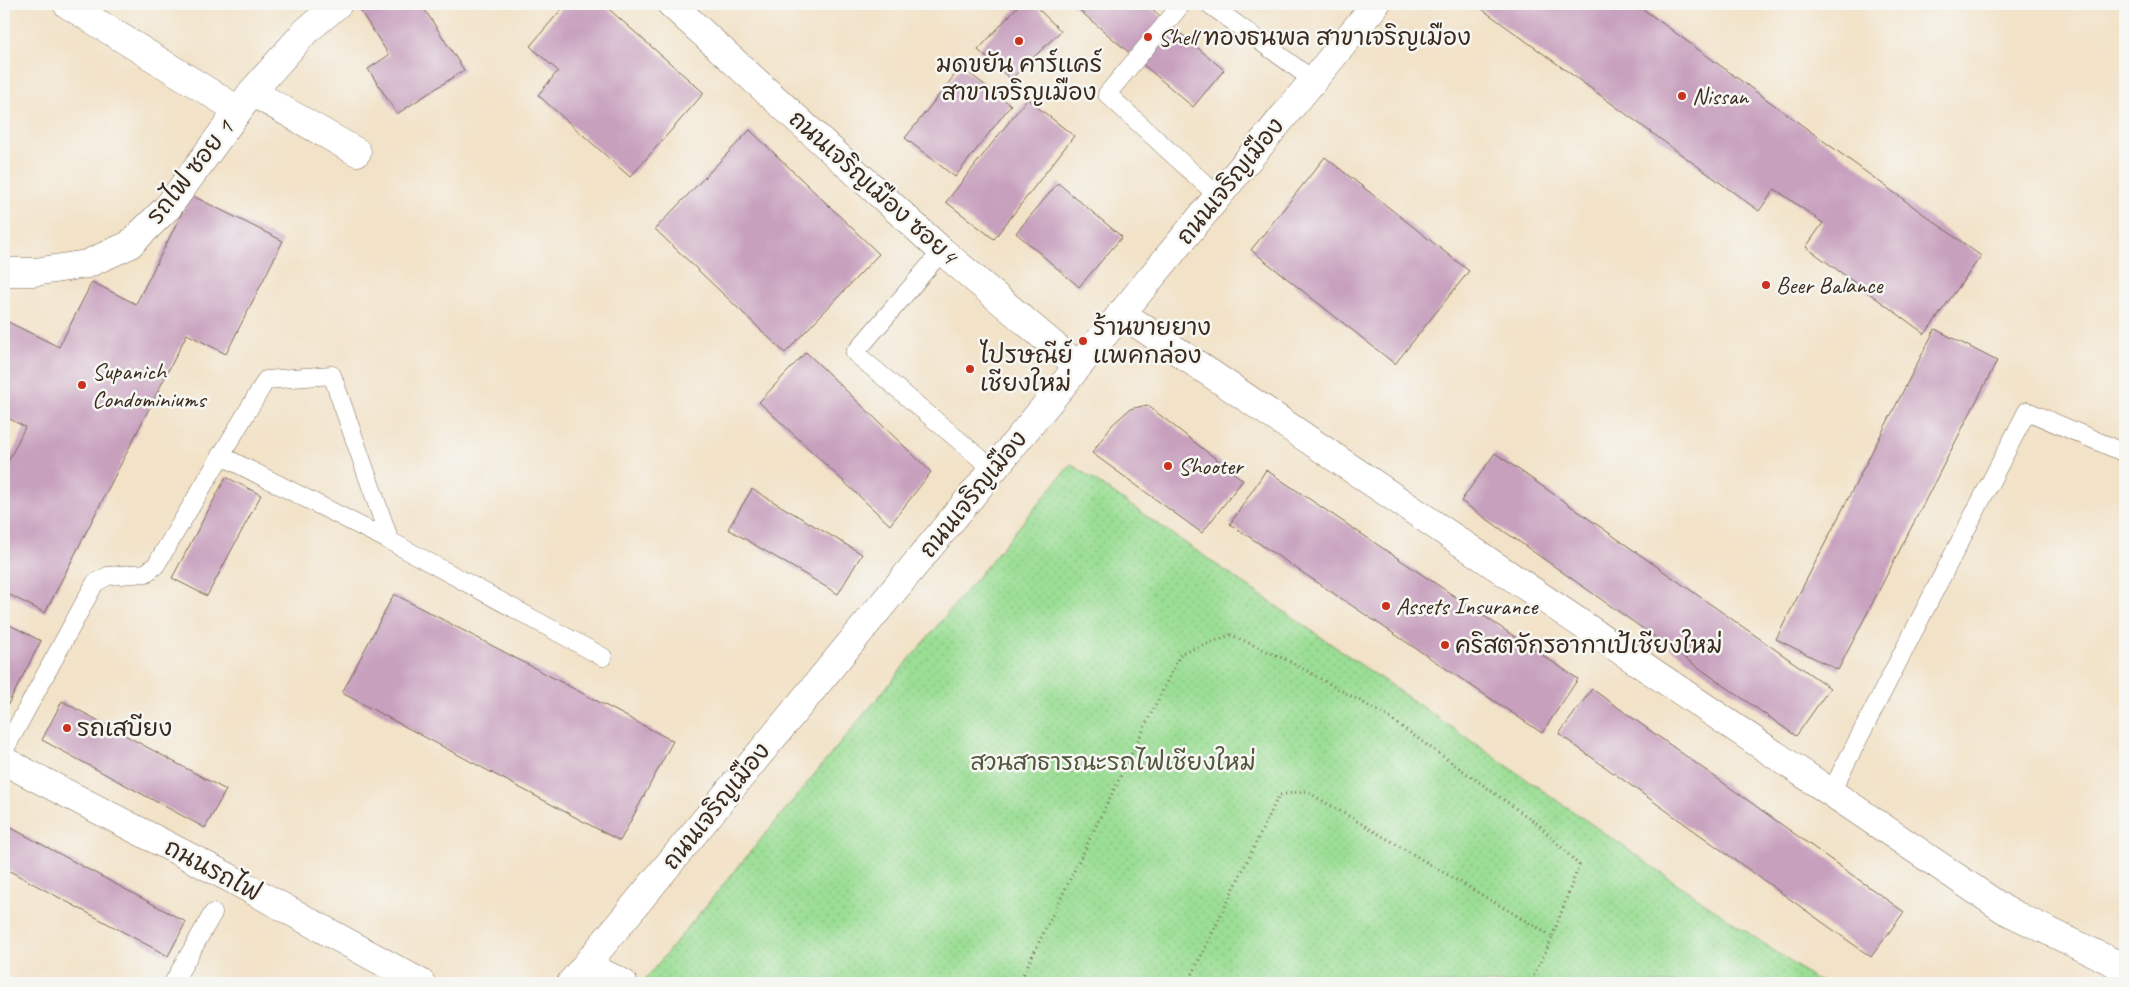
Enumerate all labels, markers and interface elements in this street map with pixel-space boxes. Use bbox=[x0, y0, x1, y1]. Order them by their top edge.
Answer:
place label: Shell ทองธนพล สาขาเจริญเมือง bbox=[1158, 22, 1471, 52]
marker: Shell ทองธนพล สาขาเจริญเมือง bbox=[1142, 31, 1154, 43]
marker: มดขยัน คาร์แคร์ สาขาเจริญเมือง bbox=[1013, 35, 1025, 47]
place label: มดขยัน คาร์แคร์ สาขาเจริญเมือง bbox=[936, 48, 1102, 107]
place label: Nissan bbox=[1692, 81, 1749, 111]
marker: Nissan bbox=[1676, 90, 1688, 102]
street label: ถนนเจริญเมือง ซอย4 bbox=[783, 104, 965, 272]
street label: ถนนเจริญเมือง bbox=[1170, 111, 1290, 251]
street label: รถไฟ ซอย 1 bbox=[139, 112, 241, 230]
place label: Beer Balance bbox=[1776, 270, 1885, 300]
marker: Beer Balance bbox=[1760, 279, 1772, 291]
place label: ร้านขายยาง แพคกล่อง bbox=[1093, 312, 1211, 370]
marker: ร้านขายยาง แพคกล่อง bbox=[1077, 335, 1089, 347]
place label: ไปรษณีย์ เชียงใหม่ bbox=[979, 339, 1073, 398]
place label: Supanich Condominiums bbox=[92, 356, 207, 414]
marker: ไปรษณีย์ เชียงใหม่ bbox=[964, 363, 976, 375]
marker: Supanich Condominiums bbox=[76, 379, 88, 391]
street label: ถนนเจริญเมือง bbox=[913, 424, 1033, 564]
place label: Shooter bbox=[1178, 451, 1245, 481]
marker: Shooter bbox=[1162, 460, 1174, 472]
place label: Assets Insurance bbox=[1396, 591, 1539, 621]
marker: Assets Insurance bbox=[1380, 600, 1392, 612]
place label: คริสตจักรอากาเป้เชียงใหม่ bbox=[1455, 629, 1722, 660]
marker: คริสตจักรอากาเป้เชียงใหม่ bbox=[1439, 639, 1451, 651]
place label: รถเสบียง bbox=[77, 713, 172, 743]
marker: รถเสบียง bbox=[61, 722, 73, 734]
street label: ถนนเจริญเมือง bbox=[656, 736, 776, 876]
park label: สวนสาธารณะรถไฟเชียงใหม่ bbox=[970, 746, 1256, 777]
street label: ถนนรถไฟ bbox=[160, 831, 267, 908]

